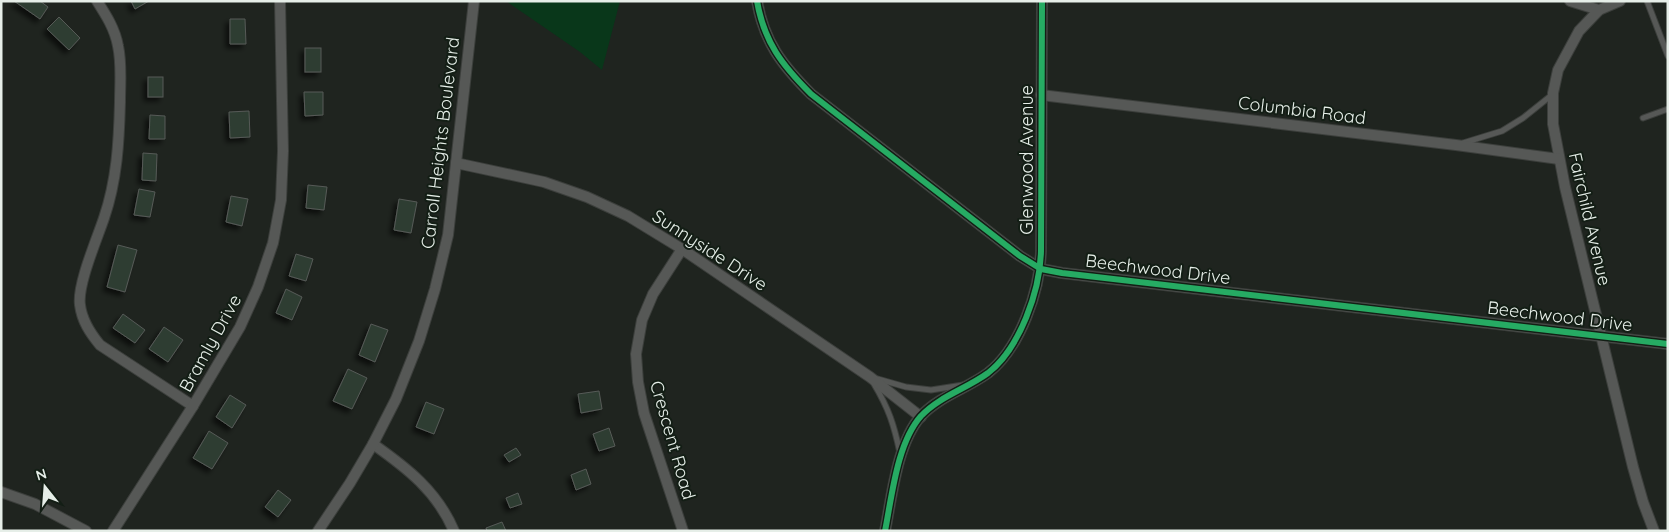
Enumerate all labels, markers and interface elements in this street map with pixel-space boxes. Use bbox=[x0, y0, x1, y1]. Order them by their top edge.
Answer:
street label: Carroll Heights Boulevard bbox=[416, 36, 464, 250]
street label: Glenwood Avenue bbox=[1015, 85, 1038, 235]
street label: Columbia Road bbox=[1237, 91, 1367, 129]
street label: Fairchild Avenue bbox=[1564, 150, 1616, 288]
street label: Sunnyside Drive bbox=[648, 204, 772, 296]
street label: Beechwood Drive bbox=[1084, 249, 1232, 289]
street label: Bramly Drive bbox=[174, 290, 246, 396]
street label: Beechwood Drive bbox=[1486, 296, 1634, 336]
street label: Crescent Road bbox=[645, 378, 701, 502]
north arrow bbox=[20, 462, 70, 512]
text: N bbox=[34, 464, 49, 485]

